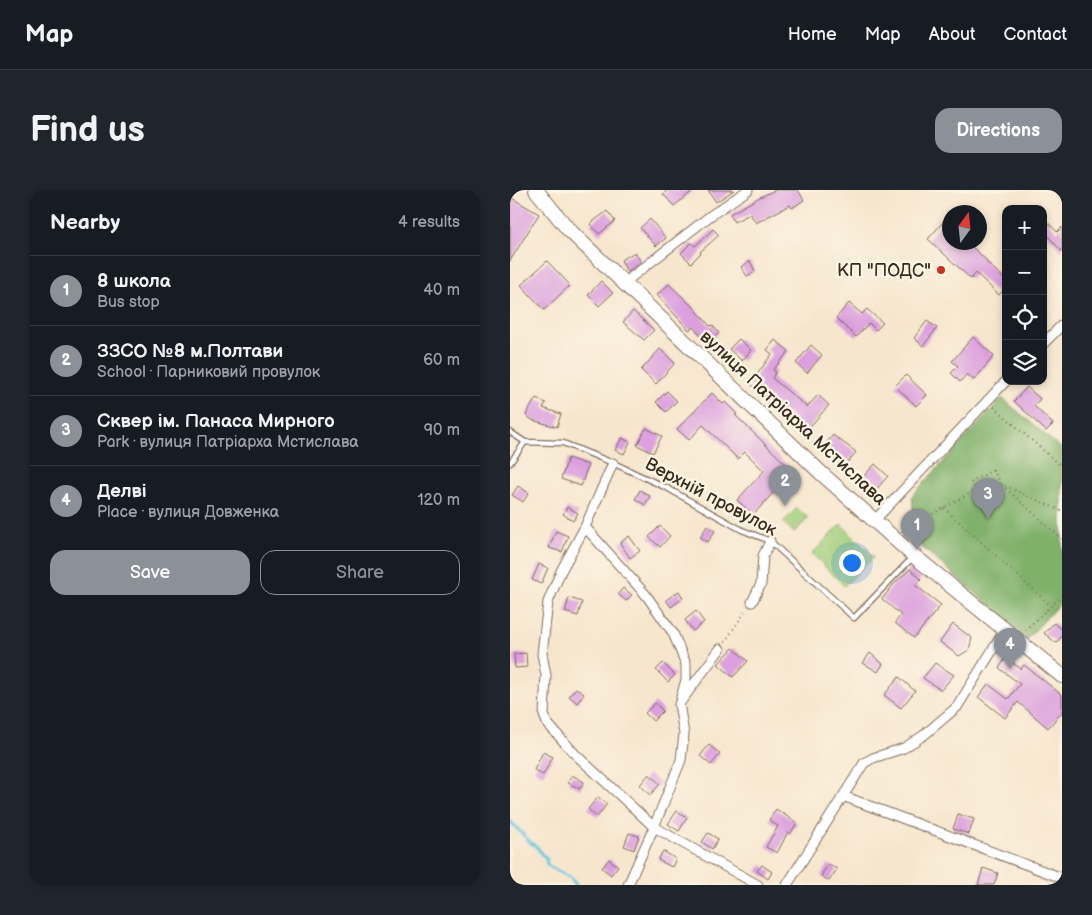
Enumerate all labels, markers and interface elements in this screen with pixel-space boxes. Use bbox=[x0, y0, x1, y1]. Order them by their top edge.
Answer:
text: Map bbox=[25, 20, 73, 49]
text: Home bbox=[788, 24, 837, 45]
text: Map bbox=[865, 24, 901, 45]
text: About bbox=[929, 24, 976, 45]
text: Contact bbox=[1004, 24, 1067, 45]
button: Directions bbox=[935, 108, 1062, 153]
text: Find us bbox=[30, 109, 145, 152]
north arrow bbox=[942, 205, 987, 250]
map controls bbox=[1002, 205, 1047, 385]
button: + bbox=[1002, 205, 1047, 250]
text: Nearby bbox=[50, 210, 120, 235]
text: 4 results bbox=[398, 213, 460, 232]
button: − bbox=[1002, 250, 1047, 295]
place label: КП "ПОДС" bbox=[837, 260, 931, 281]
marker: КП "ПОДС" bbox=[935, 264, 947, 276]
text: 8 школа bbox=[97, 270, 171, 293]
text: 1 bbox=[63, 281, 69, 300]
text: 40 m bbox=[423, 281, 460, 300]
text: Bus stop bbox=[97, 293, 160, 312]
button: locate bbox=[1002, 295, 1047, 340]
street label: вулиця Патріарха Мстислава bbox=[696, 326, 891, 510]
text: ЗЗСО №8 м.Полтави bbox=[97, 340, 283, 363]
button: layers bbox=[1002, 340, 1047, 385]
text: 2 bbox=[61, 351, 71, 370]
text: 60 m bbox=[423, 351, 460, 370]
text: School · Парниковий провулок bbox=[97, 363, 320, 382]
text: Сквер ім. Панаса Мирного bbox=[97, 410, 335, 433]
text: 3 bbox=[61, 421, 71, 440]
text: 90 m bbox=[424, 421, 460, 440]
text: Park · вулиця Патріарха Мстислава bbox=[97, 433, 359, 452]
street label: Верхній провулок bbox=[642, 453, 781, 541]
pin: 2 bbox=[769, 465, 801, 506]
pin: 3 bbox=[972, 478, 1004, 519]
text: Делві bbox=[97, 480, 147, 503]
text: 4 bbox=[61, 491, 71, 510]
text: 120 m bbox=[417, 491, 460, 510]
text: Place · вулиця Довженка bbox=[97, 503, 279, 522]
pin: 1 bbox=[901, 509, 933, 550]
button: Save bbox=[50, 550, 250, 595]
button: Share bbox=[260, 550, 460, 595]
your location bbox=[839, 550, 865, 576]
pin: 4 bbox=[994, 628, 1026, 669]

